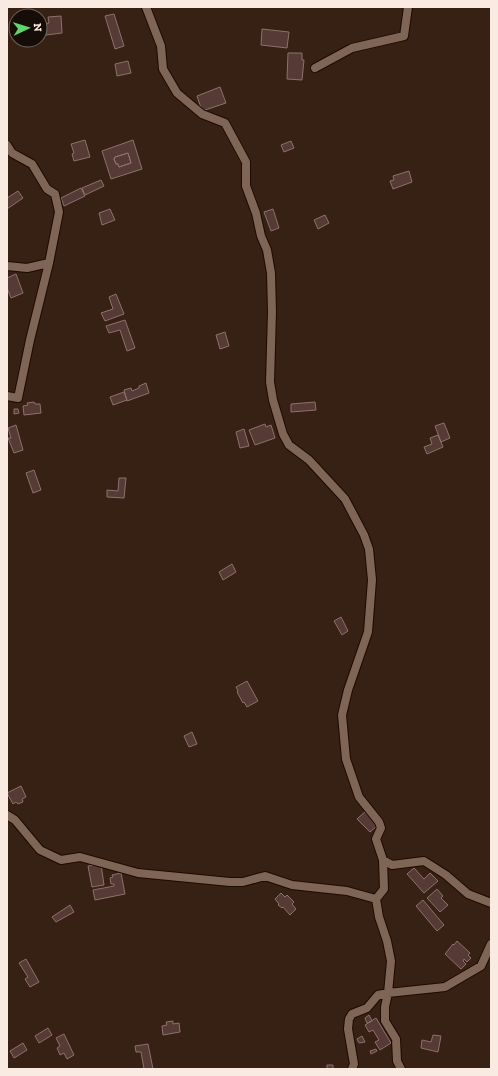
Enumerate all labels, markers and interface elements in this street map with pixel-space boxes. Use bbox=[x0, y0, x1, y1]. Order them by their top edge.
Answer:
north arrow bbox=[8, 8, 48, 48]
text: N bbox=[31, 23, 44, 33]

